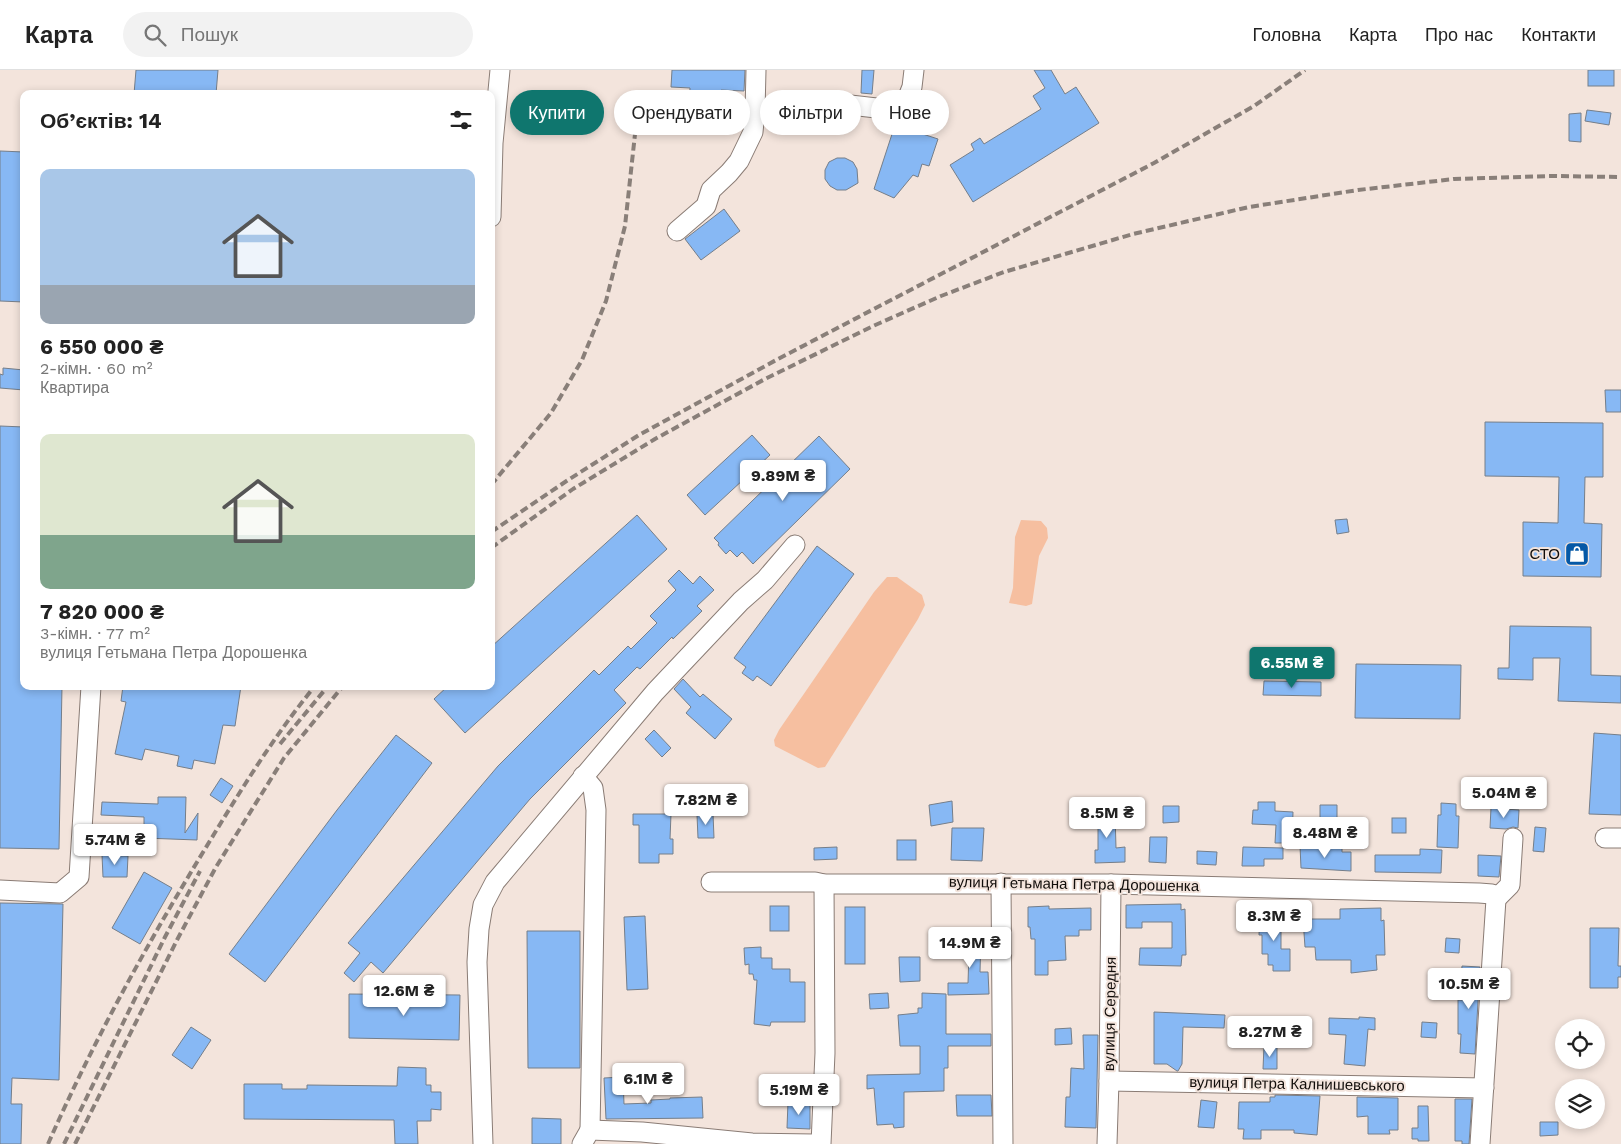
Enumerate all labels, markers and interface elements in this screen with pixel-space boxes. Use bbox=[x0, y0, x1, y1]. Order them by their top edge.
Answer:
search box bbox=[123, 12, 473, 57]
text: Карта bbox=[25, 21, 93, 49]
icon: search bbox=[141, 21, 169, 49]
text: Пошук bbox=[181, 23, 238, 46]
text: Головна bbox=[1253, 24, 1321, 45]
text: Карта bbox=[1349, 24, 1397, 45]
text: Про нас bbox=[1425, 24, 1493, 45]
text: Контакти bbox=[1521, 24, 1596, 45]
chip: Купити bbox=[510, 90, 604, 135]
chip: Орендувати bbox=[614, 90, 750, 135]
chip: Фільтри bbox=[760, 90, 861, 135]
chip: Нове bbox=[871, 90, 949, 135]
icon: filters bbox=[447, 106, 475, 134]
text: Об’єктів: 14 bbox=[40, 108, 162, 133]
icon: home bbox=[213, 201, 303, 291]
text: 6 550 000 ₴ bbox=[40, 334, 164, 359]
text: 2-кімн. · 60 m² bbox=[40, 359, 153, 378]
text: Квартира bbox=[40, 378, 109, 397]
pin: 9.89M ₴ bbox=[737, 460, 829, 502]
icon: home bbox=[213, 466, 303, 556]
text: 9.89M ₴ bbox=[751, 466, 815, 485]
shop icon: СТО bbox=[1564, 541, 1590, 567]
place label: СТО bbox=[1530, 545, 1560, 563]
text: 7 820 000 ₴ bbox=[40, 599, 164, 624]
text: 3-кімн. · 77 m² bbox=[40, 624, 150, 643]
text: вулиця Гетьмана Петра Дорошенка bbox=[40, 643, 307, 662]
pin: 6.55M ₴ bbox=[1246, 646, 1338, 689]
text: 6.55M ₴ bbox=[1261, 653, 1323, 672]
pin: 5.04M ₴ bbox=[1458, 776, 1550, 819]
text: 5.04M ₴ bbox=[1472, 783, 1536, 802]
pin: 7.82M ₴ bbox=[660, 784, 752, 826]
text: 7.82M ₴ bbox=[675, 790, 737, 809]
pin: 8.5M ₴ bbox=[1066, 796, 1148, 839]
text: 8.5M ₴ bbox=[1080, 803, 1134, 822]
pin: 8.48M ₴ bbox=[1279, 816, 1371, 859]
text: 8.48M ₴ bbox=[1293, 823, 1357, 842]
pin: 5.74M ₴ bbox=[69, 824, 161, 866]
text: 5.74M ₴ bbox=[85, 830, 145, 849]
street label: вулиця Гетьмана Петра Дорошенка bbox=[949, 873, 1200, 895]
pin: 8.3M ₴ bbox=[1233, 900, 1315, 942]
text: 8.3M ₴ bbox=[1247, 906, 1301, 925]
pin: 14.9M ₴ bbox=[924, 926, 1016, 969]
text: 14.9M ₴ bbox=[939, 933, 1001, 952]
street label: вулиця Середня bbox=[1100, 957, 1120, 1071]
pin: 10.5M ₴ bbox=[1423, 968, 1515, 1010]
pin: 12.6M ₴ bbox=[358, 974, 450, 1017]
text: 10.5M ₴ bbox=[1439, 974, 1499, 993]
text: 12.6M ₴ bbox=[374, 981, 434, 1000]
pin: 8.27M ₴ bbox=[1224, 1016, 1316, 1058]
map controls bbox=[1555, 1019, 1605, 1129]
button: locate bbox=[1555, 1019, 1605, 1069]
text: 8.27M ₴ bbox=[1238, 1022, 1302, 1041]
pin: 6.1M ₴ bbox=[607, 1062, 689, 1105]
text: 6.1M ₴ bbox=[623, 1069, 673, 1088]
street label: вулиця Петра Калнишевського bbox=[1189, 1073, 1405, 1095]
pin: 5.19M ₴ bbox=[753, 1074, 845, 1116]
button: layers bbox=[1555, 1079, 1605, 1129]
text: 5.19M ₴ bbox=[770, 1080, 828, 1099]

